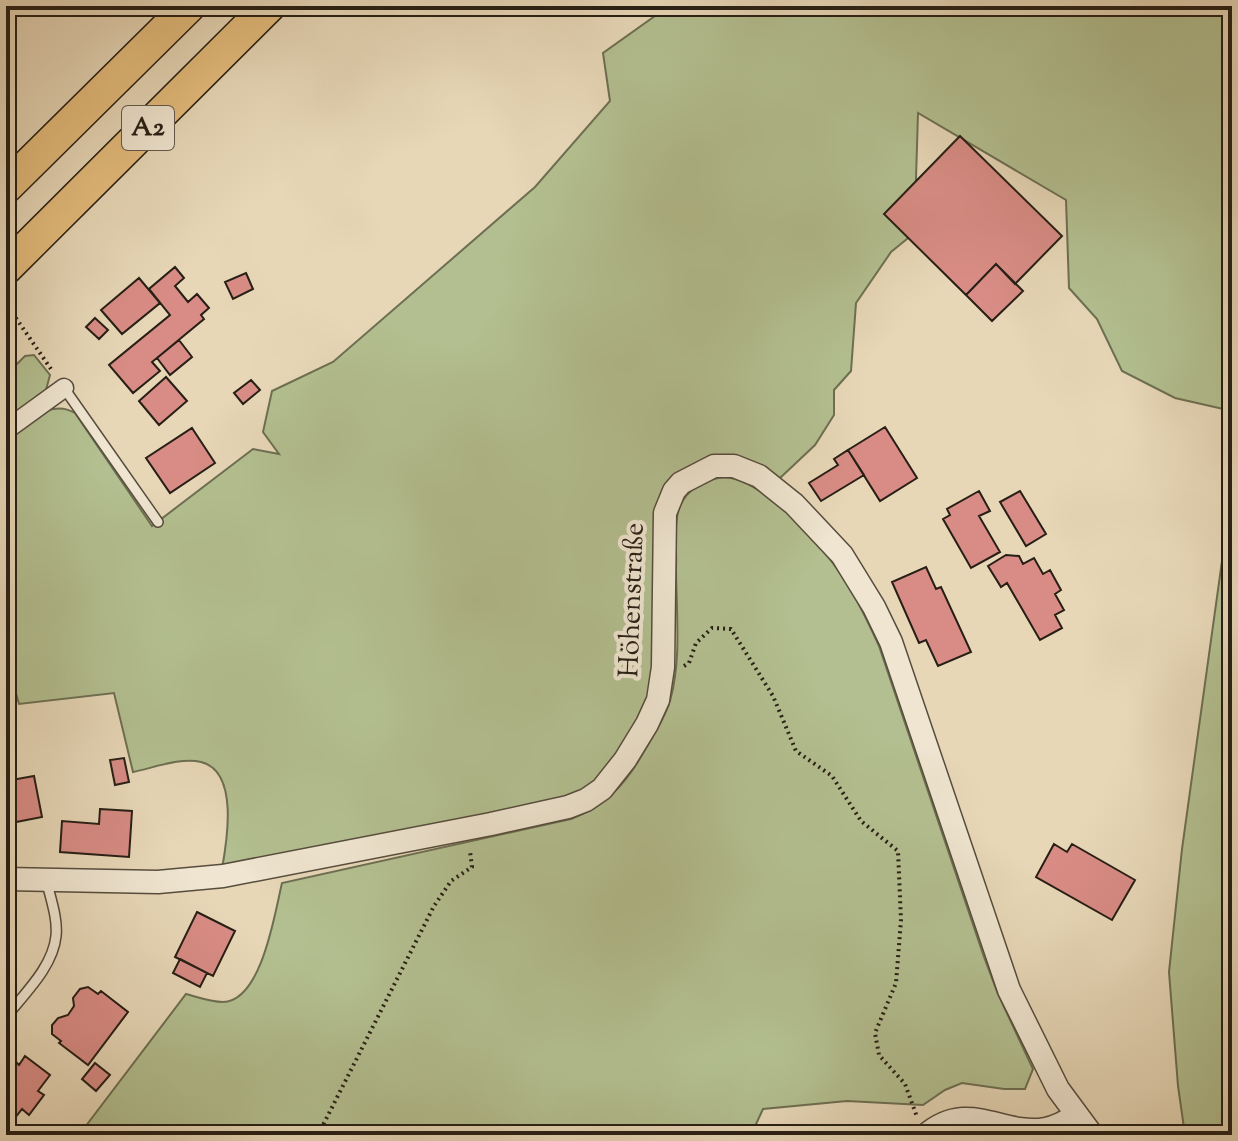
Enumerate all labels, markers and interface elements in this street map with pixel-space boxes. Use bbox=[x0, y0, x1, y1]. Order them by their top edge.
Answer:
road number: A2 bbox=[122, 106, 174, 150]
street label: Höhenstraße bbox=[610, 522, 656, 678]

